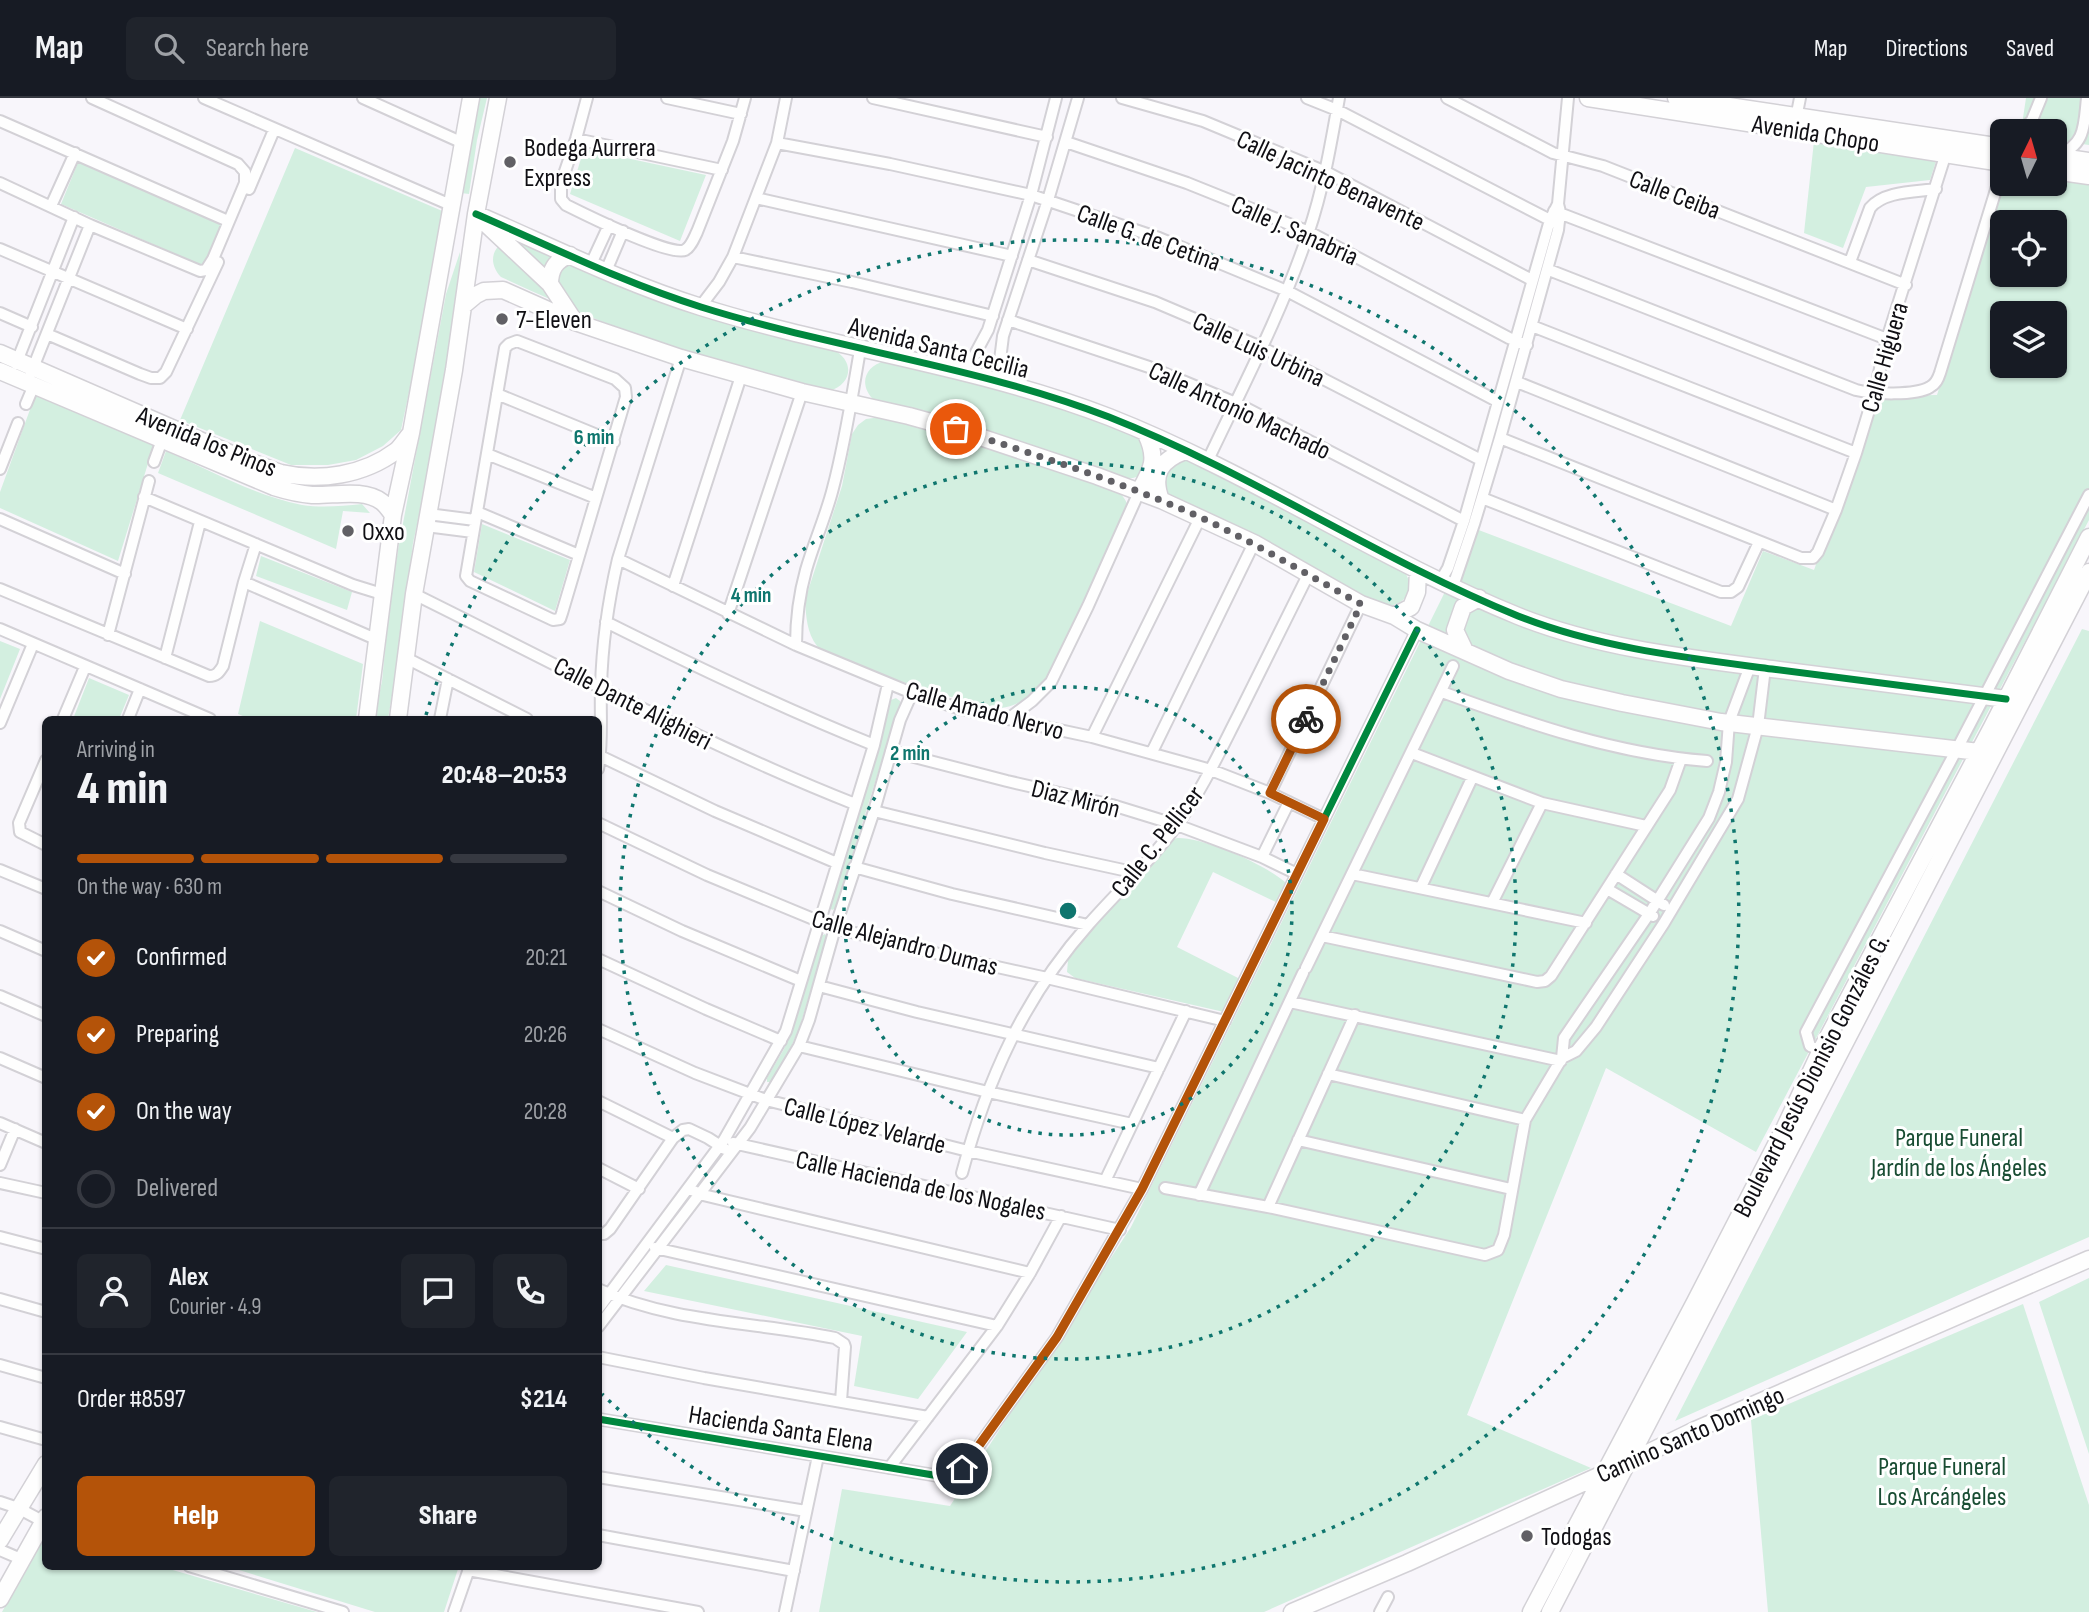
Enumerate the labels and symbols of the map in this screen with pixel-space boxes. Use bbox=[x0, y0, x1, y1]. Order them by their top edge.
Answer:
street label: Avenida Chopo bbox=[1749, 109, 1881, 160]
north arrow bbox=[1990, 119, 2067, 196]
street label: Calle Jacinto Benavente bbox=[1231, 124, 1429, 238]
place label: Bodega Aurrera Express bbox=[524, 133, 656, 194]
marker: Bodega Aurrera Express bbox=[502, 154, 518, 170]
street label: Calle Ceiba bbox=[1625, 164, 1724, 227]
street label: Calle J. Sanabria bbox=[1226, 190, 1363, 273]
street label: Calle G. de Cetina bbox=[1072, 198, 1225, 279]
street label: Calle Higuera bbox=[1855, 299, 1916, 416]
place label: 7-Eleven bbox=[516, 305, 592, 336]
street label: Calle Luis Urbina bbox=[1187, 306, 1329, 394]
marker: 7-Eleven bbox=[494, 311, 510, 327]
street label: Avenida Santa Cecilia bbox=[844, 311, 1032, 386]
street label: Calle Antonio Machado bbox=[1143, 356, 1335, 467]
pin bbox=[926, 399, 986, 459]
street label: Avenida los Pinos bbox=[131, 400, 281, 485]
text: 6 min bbox=[574, 425, 614, 450]
place label: Oxxo bbox=[362, 517, 405, 548]
marker: Oxxo bbox=[340, 523, 356, 539]
text: 4 min bbox=[731, 583, 771, 608]
street label: Calle Dante Alighieri bbox=[548, 651, 717, 758]
street label: Calle Amado Nervo bbox=[902, 675, 1067, 747]
courier bbox=[1271, 684, 1341, 754]
text: 2 min bbox=[890, 741, 930, 766]
street label: Diaz Mirón bbox=[1028, 773, 1123, 825]
street label: Calle C. Pellicer bbox=[1105, 780, 1212, 904]
centre of rings bbox=[1056, 899, 1080, 923]
street label: Calle Alejandro Dumas bbox=[808, 904, 1001, 983]
street label: Boulevard Jesús Dionisio Gonzáles G. bbox=[1727, 929, 1897, 1223]
street label: Calle López Velarde bbox=[780, 1091, 949, 1162]
park label: Parque Funeral Jardín de los Ángeles bbox=[1870, 1123, 2047, 1184]
street label: Calle Hacienda de los Nogales bbox=[793, 1145, 1048, 1228]
street label: Camino Santo Domingo bbox=[1592, 1380, 1789, 1491]
street label: Hacienda Santa Elena bbox=[686, 1400, 875, 1459]
pin bbox=[932, 1439, 992, 1499]
park label: Parque Funeral Los Arcángeles bbox=[1878, 1452, 2006, 1513]
place label: Todogas bbox=[1541, 1522, 1612, 1553]
marker: Todogas bbox=[1519, 1528, 1535, 1544]

